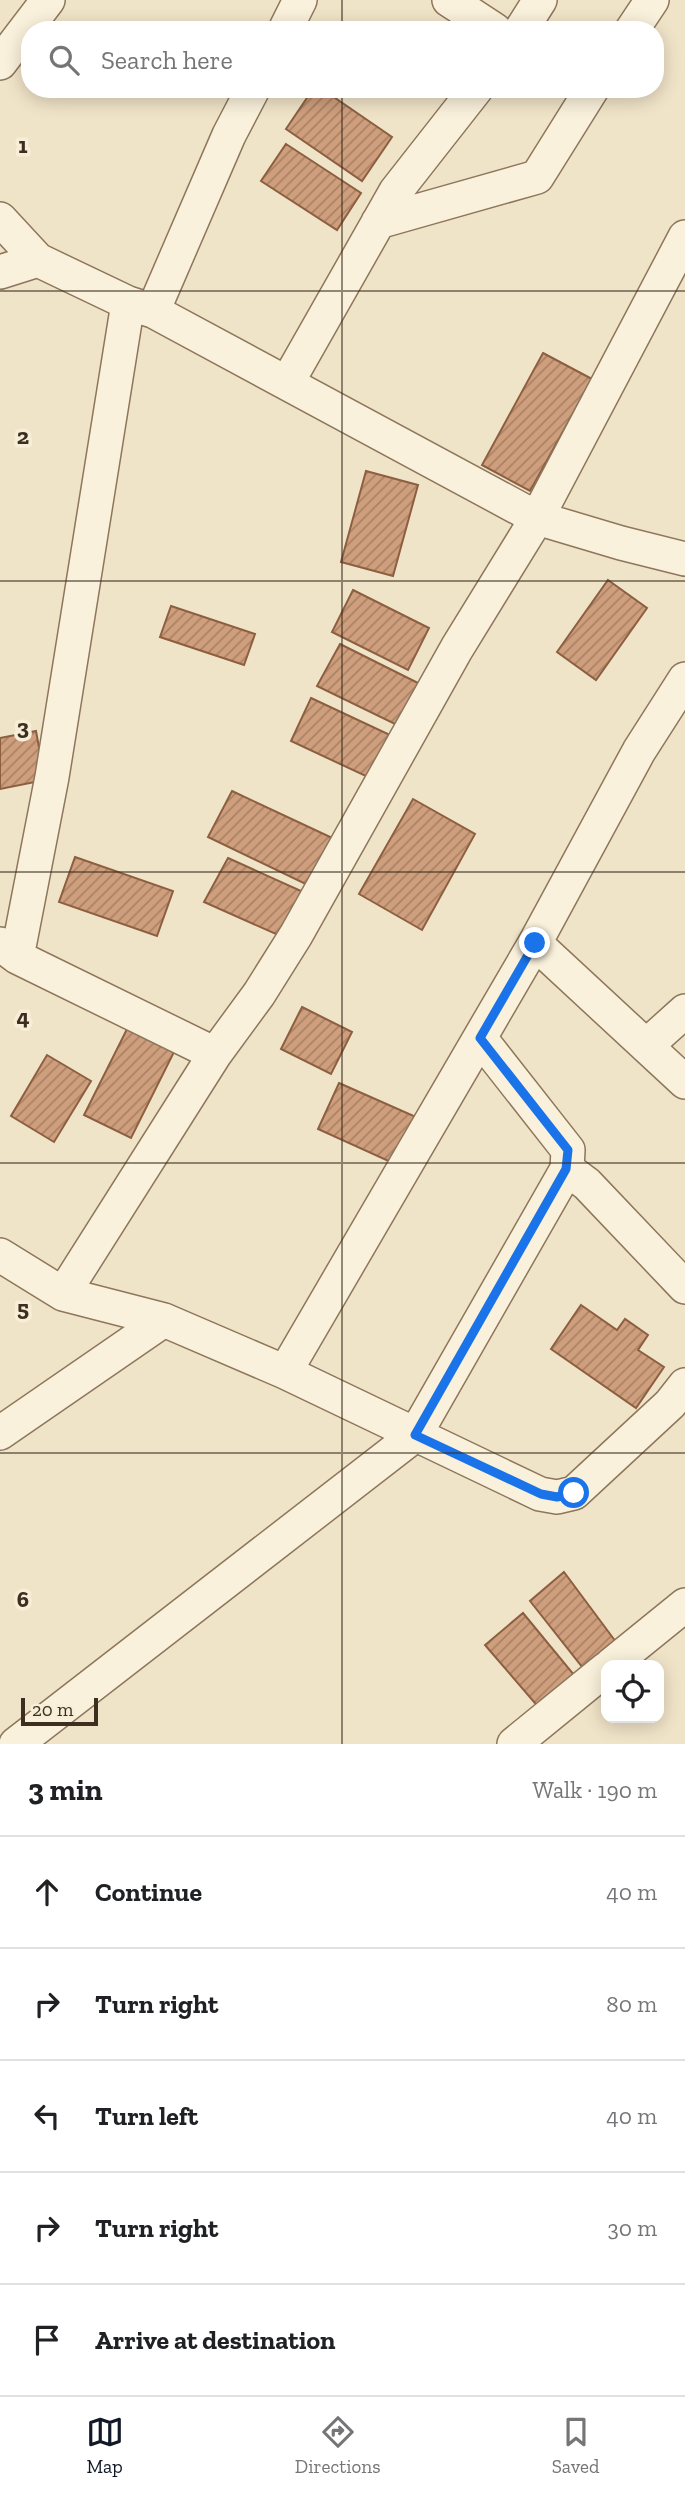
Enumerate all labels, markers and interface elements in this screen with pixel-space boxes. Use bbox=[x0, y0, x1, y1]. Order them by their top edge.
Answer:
search box bbox=[21, 21, 664, 98]
icon: search bbox=[45, 41, 83, 79]
text: Search here bbox=[101, 44, 233, 76]
text: 1 bbox=[18, 131, 28, 159]
text: 2 bbox=[17, 422, 29, 450]
text: 3 bbox=[17, 713, 29, 741]
route end bbox=[519, 927, 550, 958]
text: 4 bbox=[16, 1003, 30, 1031]
text: 5 bbox=[17, 1294, 29, 1322]
route start bbox=[558, 1477, 589, 1508]
text: 6 bbox=[17, 1585, 29, 1613]
map controls bbox=[601, 1660, 664, 1723]
button: locate bbox=[601, 1660, 664, 1723]
scale bar bbox=[21, 1695, 98, 1727]
text: 20 m bbox=[32, 1698, 73, 1721]
text: 3 min bbox=[28, 1772, 103, 1808]
text: Walk · 190 m bbox=[532, 1776, 657, 1804]
icon: ahead bbox=[28, 1873, 66, 1911]
text: Continue bbox=[95, 1876, 202, 1908]
text: 40 m bbox=[606, 1878, 657, 1906]
icon: right bbox=[28, 1985, 66, 2023]
text: Turn right bbox=[95, 1988, 218, 2020]
text: 80 m bbox=[606, 1990, 657, 2018]
icon: left bbox=[28, 2097, 66, 2135]
text: Turn left bbox=[95, 2100, 198, 2132]
text: 40 m bbox=[606, 2102, 657, 2130]
icon: right bbox=[28, 2209, 66, 2247]
text: Turn right bbox=[95, 2212, 218, 2244]
text: 30 m bbox=[607, 2214, 657, 2242]
icon: arrive bbox=[28, 2321, 66, 2359]
text: Arrive at destination bbox=[95, 2324, 335, 2356]
tab: Map bbox=[86, 2413, 124, 2478]
tab: Directions bbox=[295, 2413, 381, 2478]
tab: Saved bbox=[552, 2413, 599, 2478]

